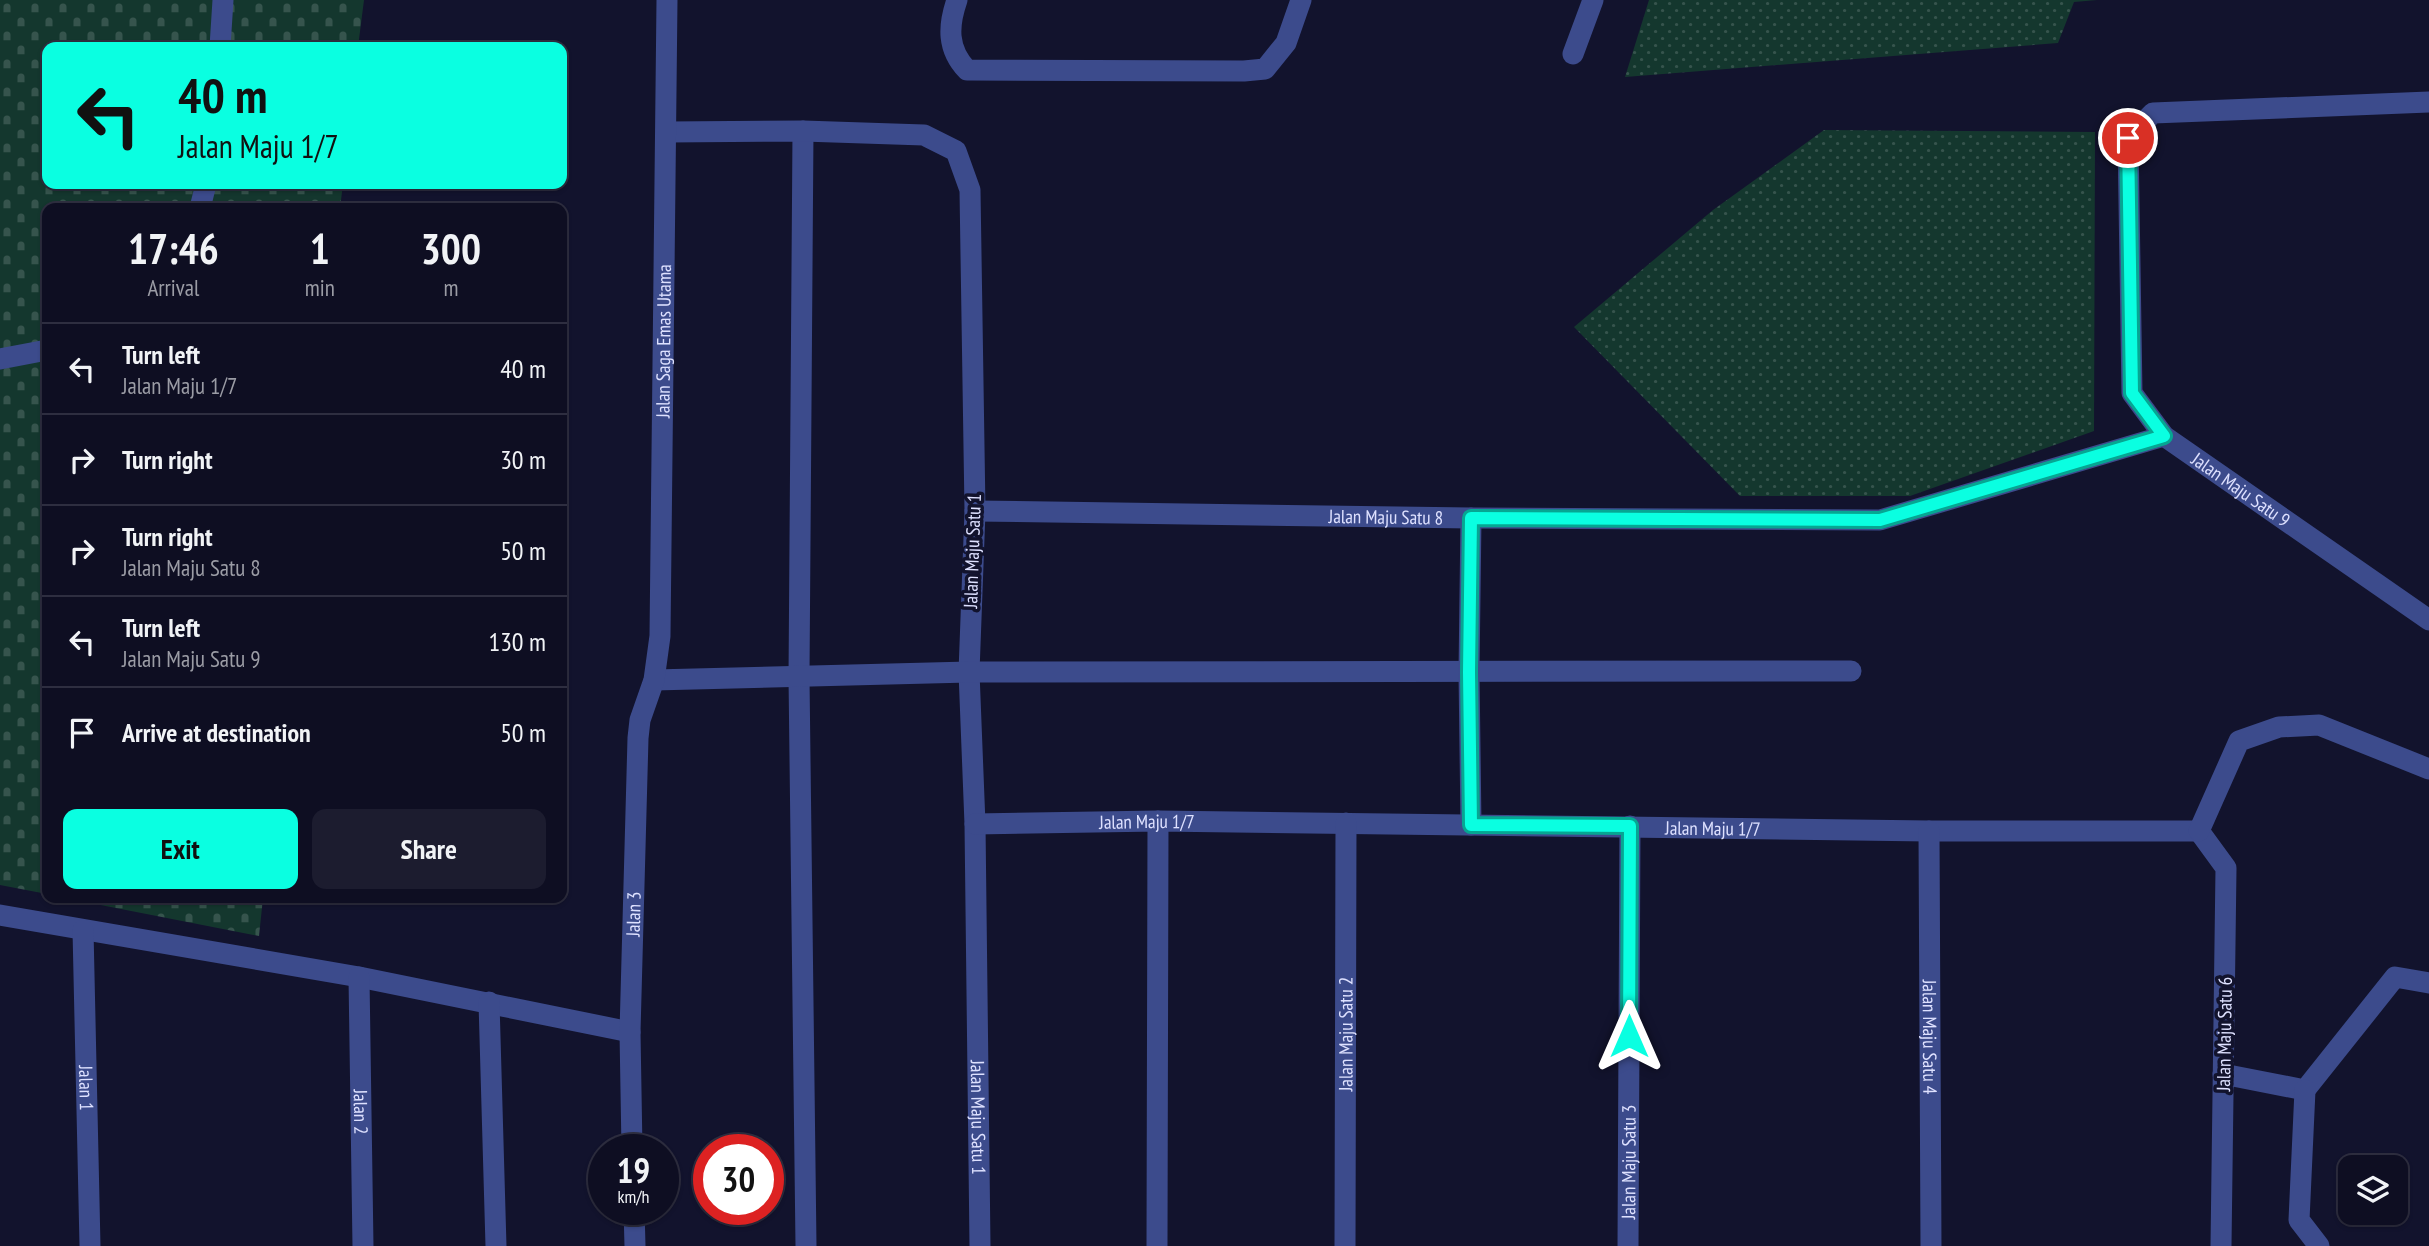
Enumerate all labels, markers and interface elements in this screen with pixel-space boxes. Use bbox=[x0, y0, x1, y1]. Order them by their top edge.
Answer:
text: 40 m bbox=[178, 63, 267, 127]
icon: left bbox=[63, 70, 154, 161]
pin bbox=[2098, 108, 2158, 168]
icon: arrive bbox=[2109, 119, 2147, 157]
text: Jalan Maju 1/7 bbox=[178, 125, 339, 167]
text: 17:46 bbox=[128, 221, 219, 276]
text: 1 bbox=[310, 221, 330, 276]
text: 300 bbox=[421, 221, 481, 276]
street label: Jalan Saga Emas Utama bbox=[650, 264, 676, 419]
text: Arrival bbox=[147, 273, 199, 302]
text: min bbox=[305, 273, 335, 302]
text: m bbox=[443, 273, 458, 302]
text: Turn left bbox=[122, 338, 200, 371]
icon: left bbox=[63, 350, 101, 388]
text: 40 m bbox=[500, 352, 546, 385]
text: Jalan Maju 1/7 bbox=[122, 371, 237, 400]
icon: right bbox=[63, 441, 101, 479]
text: Turn right bbox=[122, 443, 213, 476]
text: 30 m bbox=[500, 443, 546, 476]
street label: Jalan Maju Satu 9 bbox=[2186, 446, 2295, 532]
street label: Jalan Maju Satu 1 bbox=[958, 493, 986, 610]
street label: Jalan Maju Satu 8 bbox=[1328, 504, 1443, 530]
text: Turn right bbox=[122, 520, 213, 553]
icon: right bbox=[63, 532, 101, 570]
text: 50 m bbox=[500, 534, 546, 567]
text: Jalan Maju Satu 8 bbox=[122, 553, 261, 582]
text: Turn left bbox=[122, 611, 200, 644]
icon: left bbox=[63, 623, 101, 661]
text: 130 m bbox=[488, 625, 546, 658]
text: Jalan Maju Satu 9 bbox=[122, 644, 261, 673]
icon: arrive bbox=[63, 714, 101, 752]
text: Arrive at destination bbox=[122, 716, 311, 749]
text: 50 m bbox=[500, 716, 546, 749]
button: Exit bbox=[63, 809, 298, 889]
button: Share bbox=[312, 809, 546, 889]
street label: Jalan Maju 1/7 bbox=[1098, 809, 1195, 834]
street label: Jalan Maju 1/7 bbox=[1664, 816, 1761, 841]
street label: Jalan 3 bbox=[621, 891, 646, 938]
street label: Jalan Maju Satu 2 bbox=[1333, 977, 1358, 1092]
street label: Jalan Maju Satu 6 bbox=[2211, 977, 2237, 1092]
street label: Jalan Maju Satu 4 bbox=[1918, 979, 1942, 1095]
position arrow bbox=[1592, 999, 1666, 1073]
street label: Jalan Maju Satu 1 bbox=[966, 1059, 991, 1175]
street label: Jalan 1 bbox=[74, 1064, 99, 1111]
street label: Jalan 2 bbox=[349, 1088, 373, 1135]
street label: Jalan Maju Satu 3 bbox=[1616, 1105, 1641, 1220]
speed limit sign: 30 bbox=[693, 1134, 784, 1225]
text: 19 bbox=[617, 1147, 650, 1193]
map controls bbox=[2338, 1155, 2408, 1225]
button: layers bbox=[2338, 1155, 2408, 1225]
text: km/h bbox=[618, 1185, 649, 1208]

